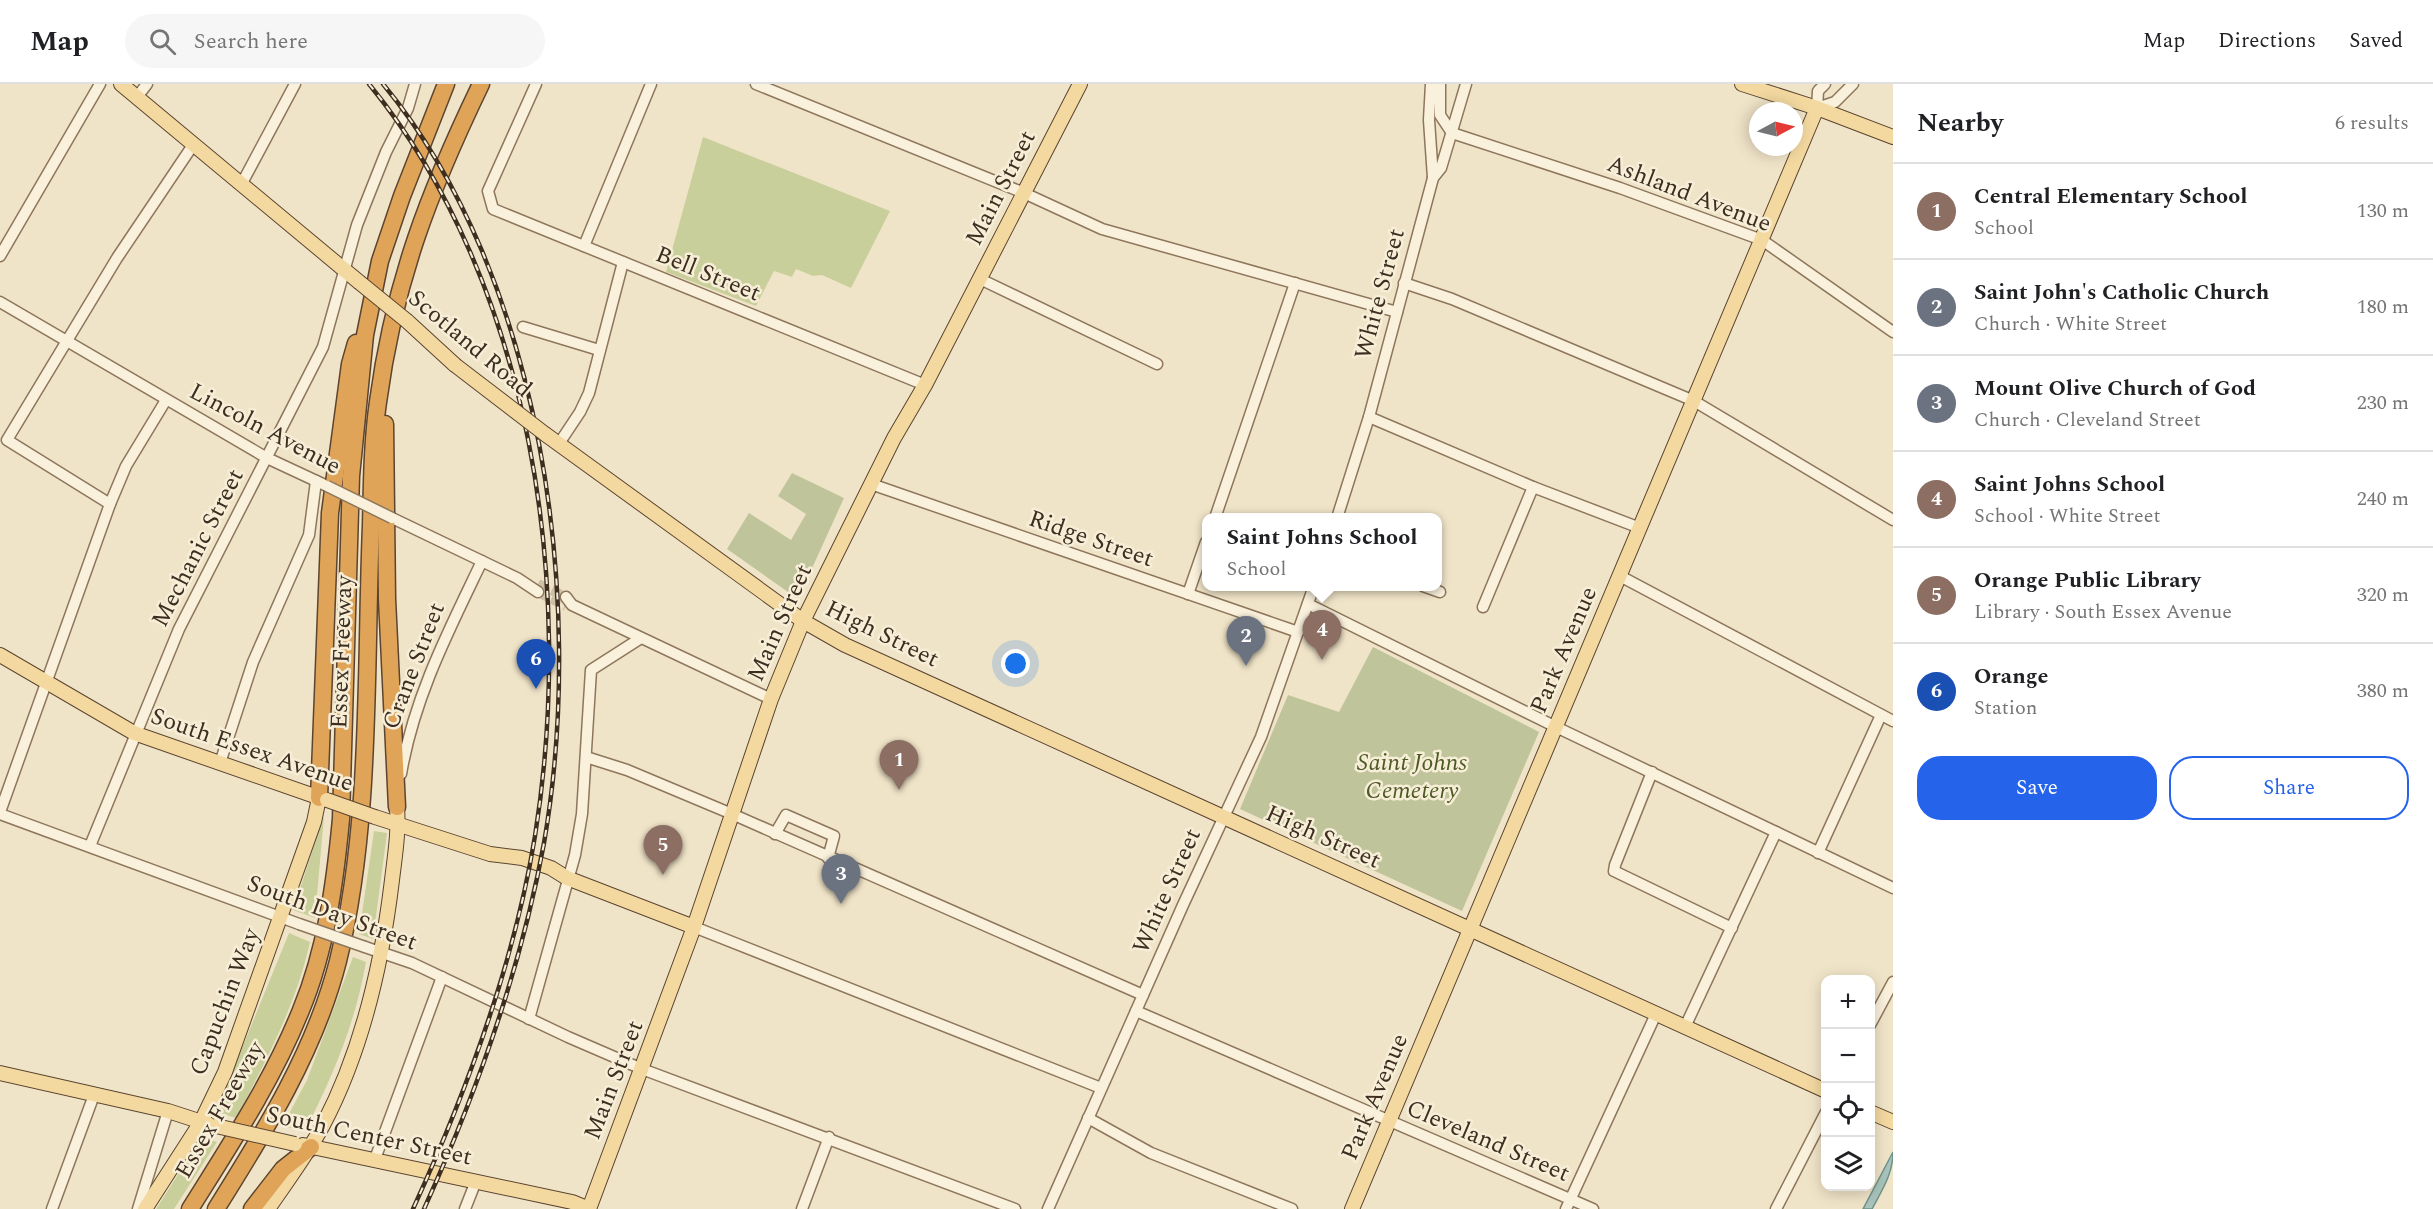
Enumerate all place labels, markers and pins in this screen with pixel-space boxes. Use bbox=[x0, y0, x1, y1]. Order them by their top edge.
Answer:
pin: 4 bbox=[1302, 610, 1342, 660]
pin: 2 bbox=[1226, 616, 1266, 666]
pin: 6 bbox=[516, 640, 556, 689]
pin: 1 bbox=[880, 740, 918, 790]
pin: 5 bbox=[644, 826, 682, 875]
pin: 3 bbox=[822, 854, 860, 904]

